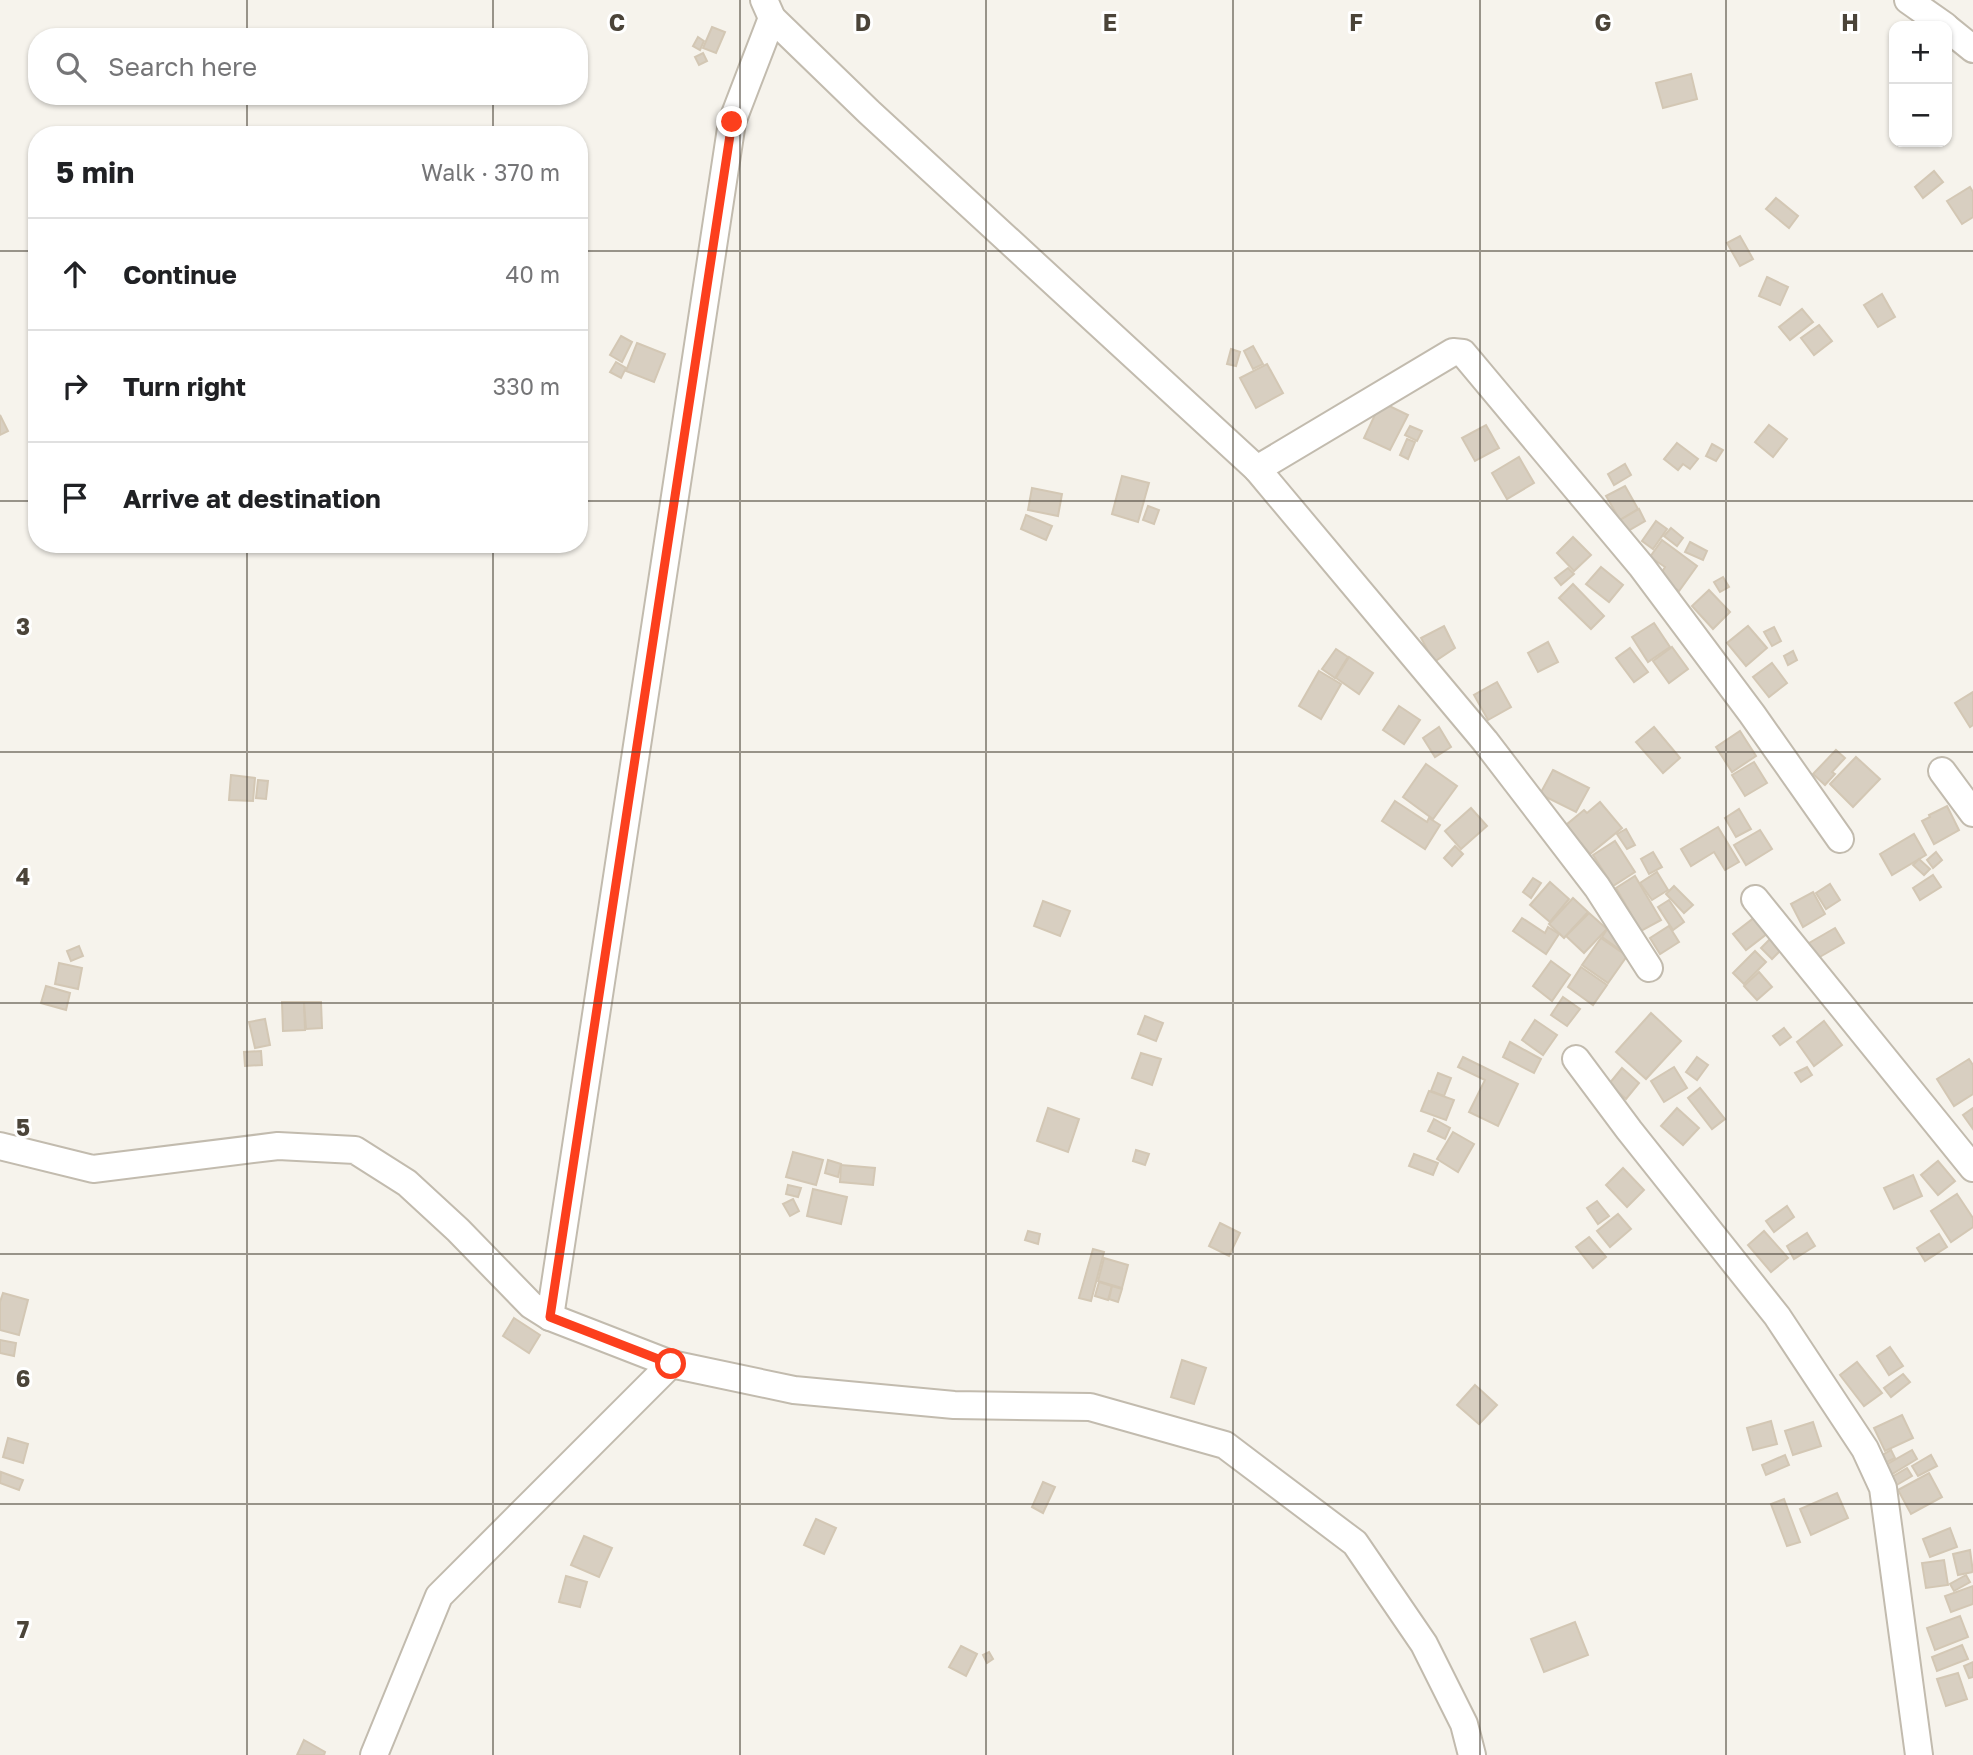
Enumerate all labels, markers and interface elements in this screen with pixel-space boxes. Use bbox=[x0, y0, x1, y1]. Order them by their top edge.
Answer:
text: C bbox=[609, 8, 625, 36]
text: D bbox=[855, 8, 871, 36]
text: E bbox=[1103, 8, 1117, 36]
text: F bbox=[1349, 8, 1363, 36]
text: G bbox=[1595, 8, 1611, 36]
text: H bbox=[1841, 8, 1859, 36]
map controls bbox=[1889, 21, 1952, 147]
button: + bbox=[1889, 21, 1952, 84]
search box bbox=[28, 28, 588, 105]
icon: search bbox=[52, 48, 90, 86]
text: Search here bbox=[108, 51, 257, 82]
button: − bbox=[1889, 84, 1952, 147]
route end bbox=[716, 106, 747, 137]
text: 5 min bbox=[56, 154, 134, 190]
text: Walk · 370 m bbox=[421, 158, 560, 186]
icon: ahead bbox=[56, 255, 94, 293]
text: Continue bbox=[123, 259, 237, 290]
text: 40 m bbox=[506, 260, 560, 288]
icon: right bbox=[56, 367, 94, 405]
text: Turn right bbox=[123, 371, 246, 402]
text: 330 m bbox=[493, 372, 560, 400]
icon: arrive bbox=[56, 479, 94, 517]
text: Arrive at destination bbox=[123, 483, 381, 514]
text: 3 bbox=[16, 612, 30, 640]
text: 4 bbox=[16, 862, 30, 890]
text: 5 bbox=[16, 1113, 30, 1141]
route start bbox=[655, 1348, 686, 1379]
text: 6 bbox=[16, 1364, 30, 1392]
text: 7 bbox=[17, 1615, 29, 1643]

